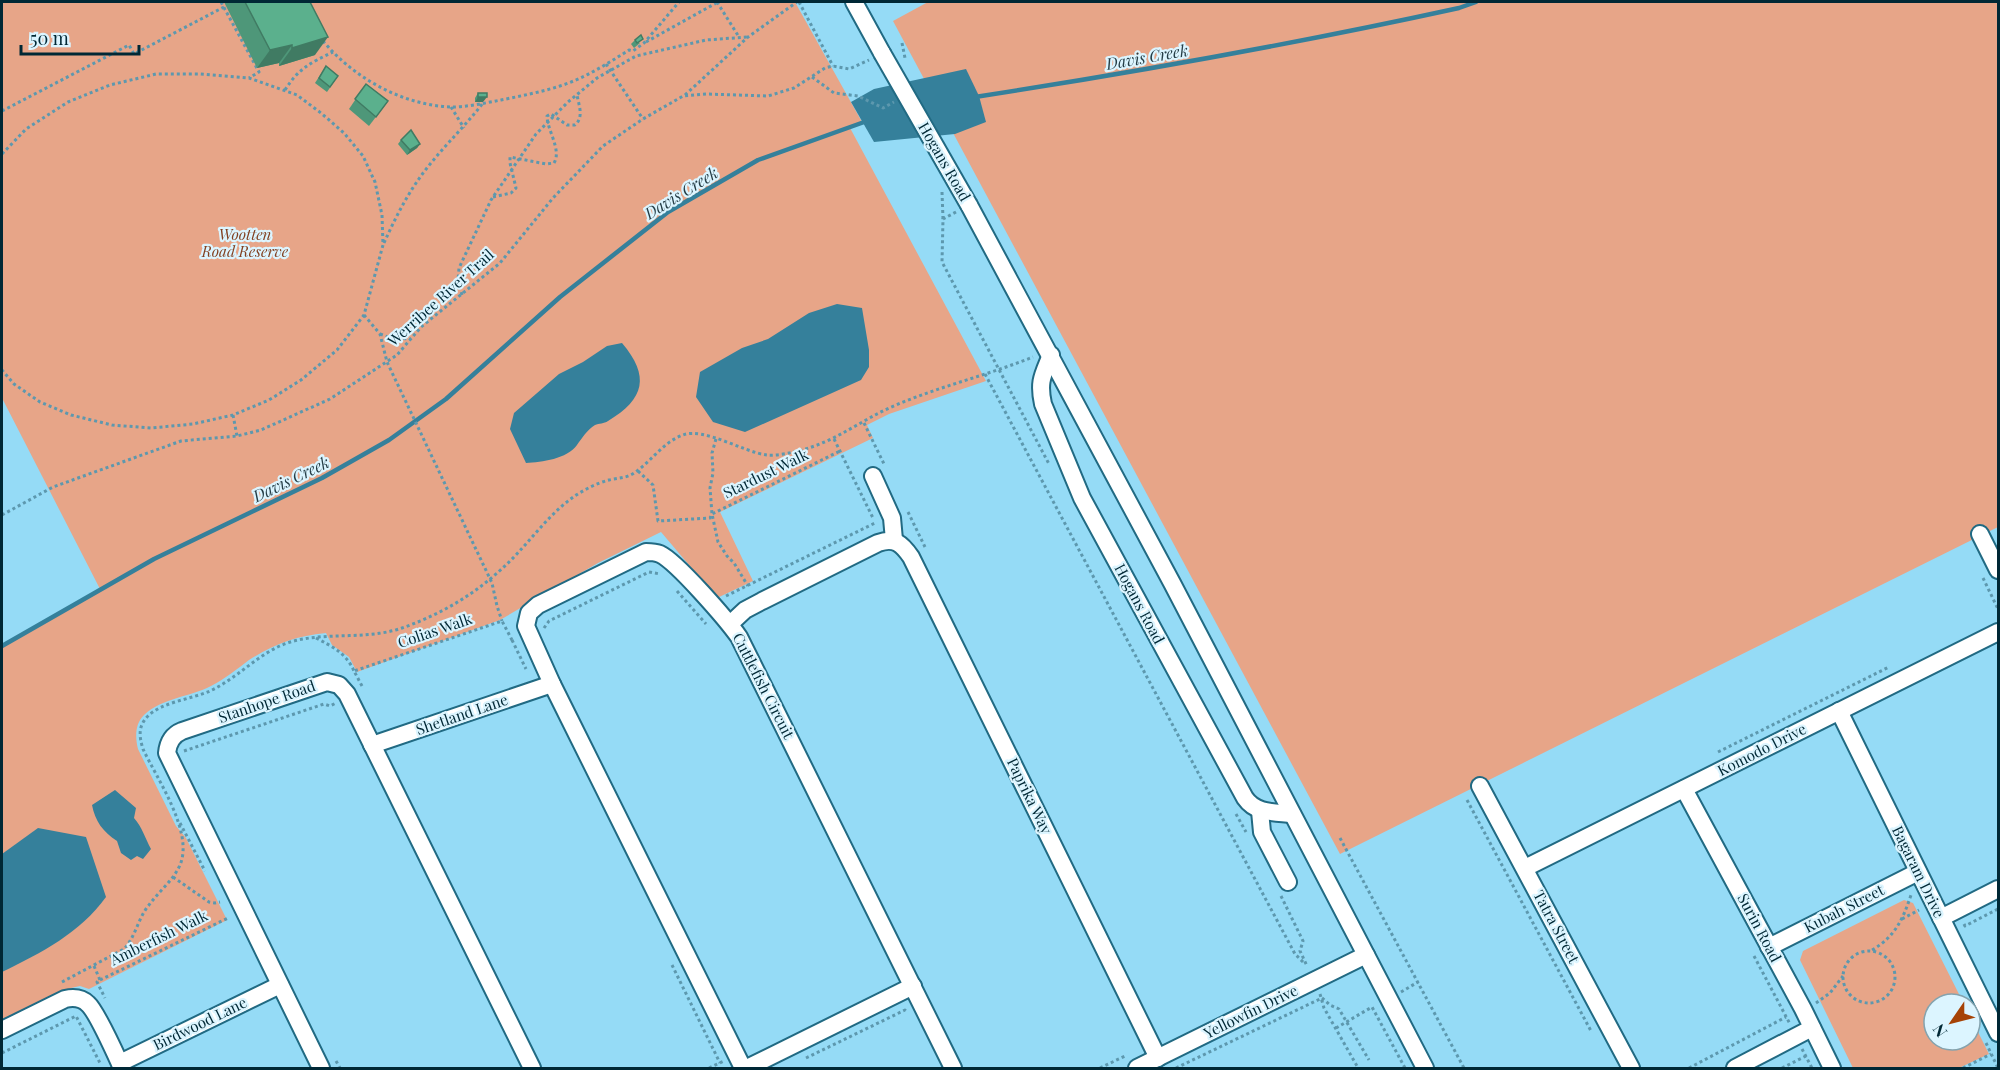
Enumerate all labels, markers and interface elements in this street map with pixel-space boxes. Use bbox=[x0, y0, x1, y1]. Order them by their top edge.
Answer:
scale bar bbox=[21, 18, 140, 56]
text: 50 m bbox=[30, 26, 69, 50]
water label: Davis Creek bbox=[1103, 39, 1189, 74]
street label: Hogans Road bbox=[914, 118, 976, 205]
water label: Davis Creek bbox=[639, 162, 721, 224]
park label: Wootten Road Reserve bbox=[201, 224, 289, 261]
street label: Werribee River Trail bbox=[382, 244, 498, 351]
street label: Stardust Walk bbox=[720, 444, 812, 502]
water label: Davis Creek bbox=[248, 451, 333, 507]
street label: Hogans Road bbox=[1110, 560, 1170, 647]
street label: Colias Walk bbox=[395, 608, 475, 652]
street label: Cuttlefish Circuit bbox=[729, 629, 799, 742]
street label: Stanhope Road bbox=[216, 675, 318, 727]
street label: Shetland Lane bbox=[413, 689, 510, 739]
street label: Komodo Drive bbox=[1714, 718, 1809, 780]
street label: Paprika Way bbox=[1003, 754, 1057, 837]
street label: Bagaram Drive bbox=[1888, 822, 1950, 921]
street label: Kubah Street bbox=[1800, 879, 1888, 937]
street label: Tatra Street bbox=[1529, 887, 1585, 967]
street label: Surin Road bbox=[1734, 890, 1786, 965]
street label: Amberfish Walk bbox=[105, 904, 211, 970]
street label: Yellowfin Drive bbox=[1199, 980, 1301, 1043]
street label: Birdwood Lane bbox=[149, 992, 250, 1054]
north arrow bbox=[1922, 992, 1982, 1052]
text: N bbox=[1927, 1020, 1951, 1042]

